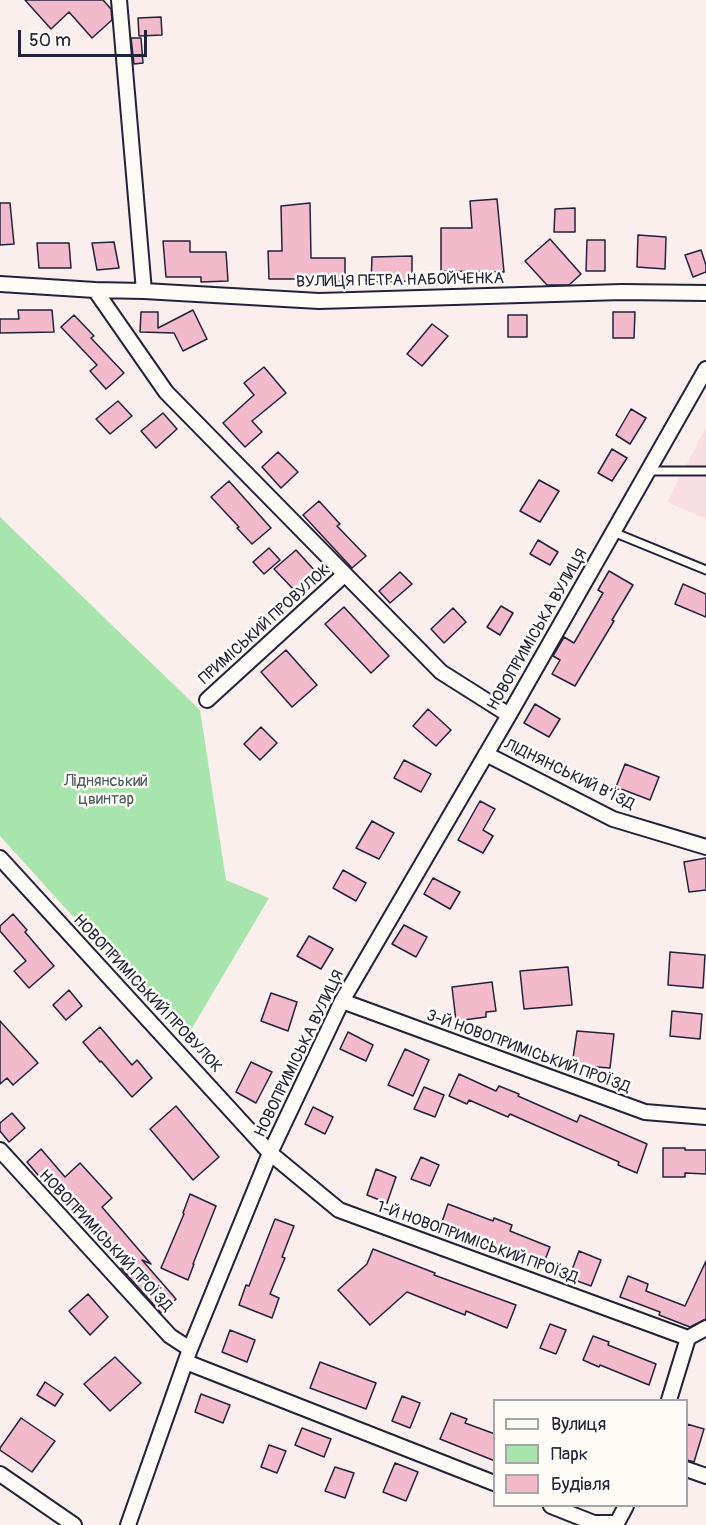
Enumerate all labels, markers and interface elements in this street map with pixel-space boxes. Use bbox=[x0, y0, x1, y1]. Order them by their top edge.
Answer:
scale bar bbox=[21, 18, 150, 56]
text: 50 m bbox=[29, 29, 71, 52]
street label: ВУЛИЦЯ ПЕТРА НАБОЙЧЕНКА bbox=[296, 270, 504, 292]
street label: НОВОПРИМІСЬКА ВУЛИЦЯ bbox=[484, 546, 592, 714]
street label: ПРИМІСЬКИЙ ПРОВУЛОК bbox=[195, 561, 335, 689]
street label: ЛІДНЯНСЬКИЙ В’ЇЗД bbox=[501, 735, 637, 815]
park label: Ліднянський цвинтар bbox=[64, 772, 148, 810]
street label: НОВОПРИМІСЬКИЙ ПРОВУЛОК bbox=[69, 911, 225, 1077]
street label: НОВОПРИМІСЬКА ВУЛИЦЯ bbox=[251, 967, 349, 1141]
street label: 3-Й НОВОПРИМІСЬКИЙ ПРОЇЗД bbox=[424, 1006, 632, 1098]
street label: НОВОПРИМІСЬКИЙ ПРОЇЗД bbox=[34, 1166, 176, 1316]
street label: 1-Й НОВОПРИМІСЬКИЙ ПРОЇЗД bbox=[374, 1198, 580, 1288]
legend bbox=[493, 1399, 688, 1507]
text: Вулиця bbox=[551, 1413, 606, 1436]
text: Парк bbox=[551, 1443, 588, 1466]
text: Будівля bbox=[551, 1473, 610, 1496]

